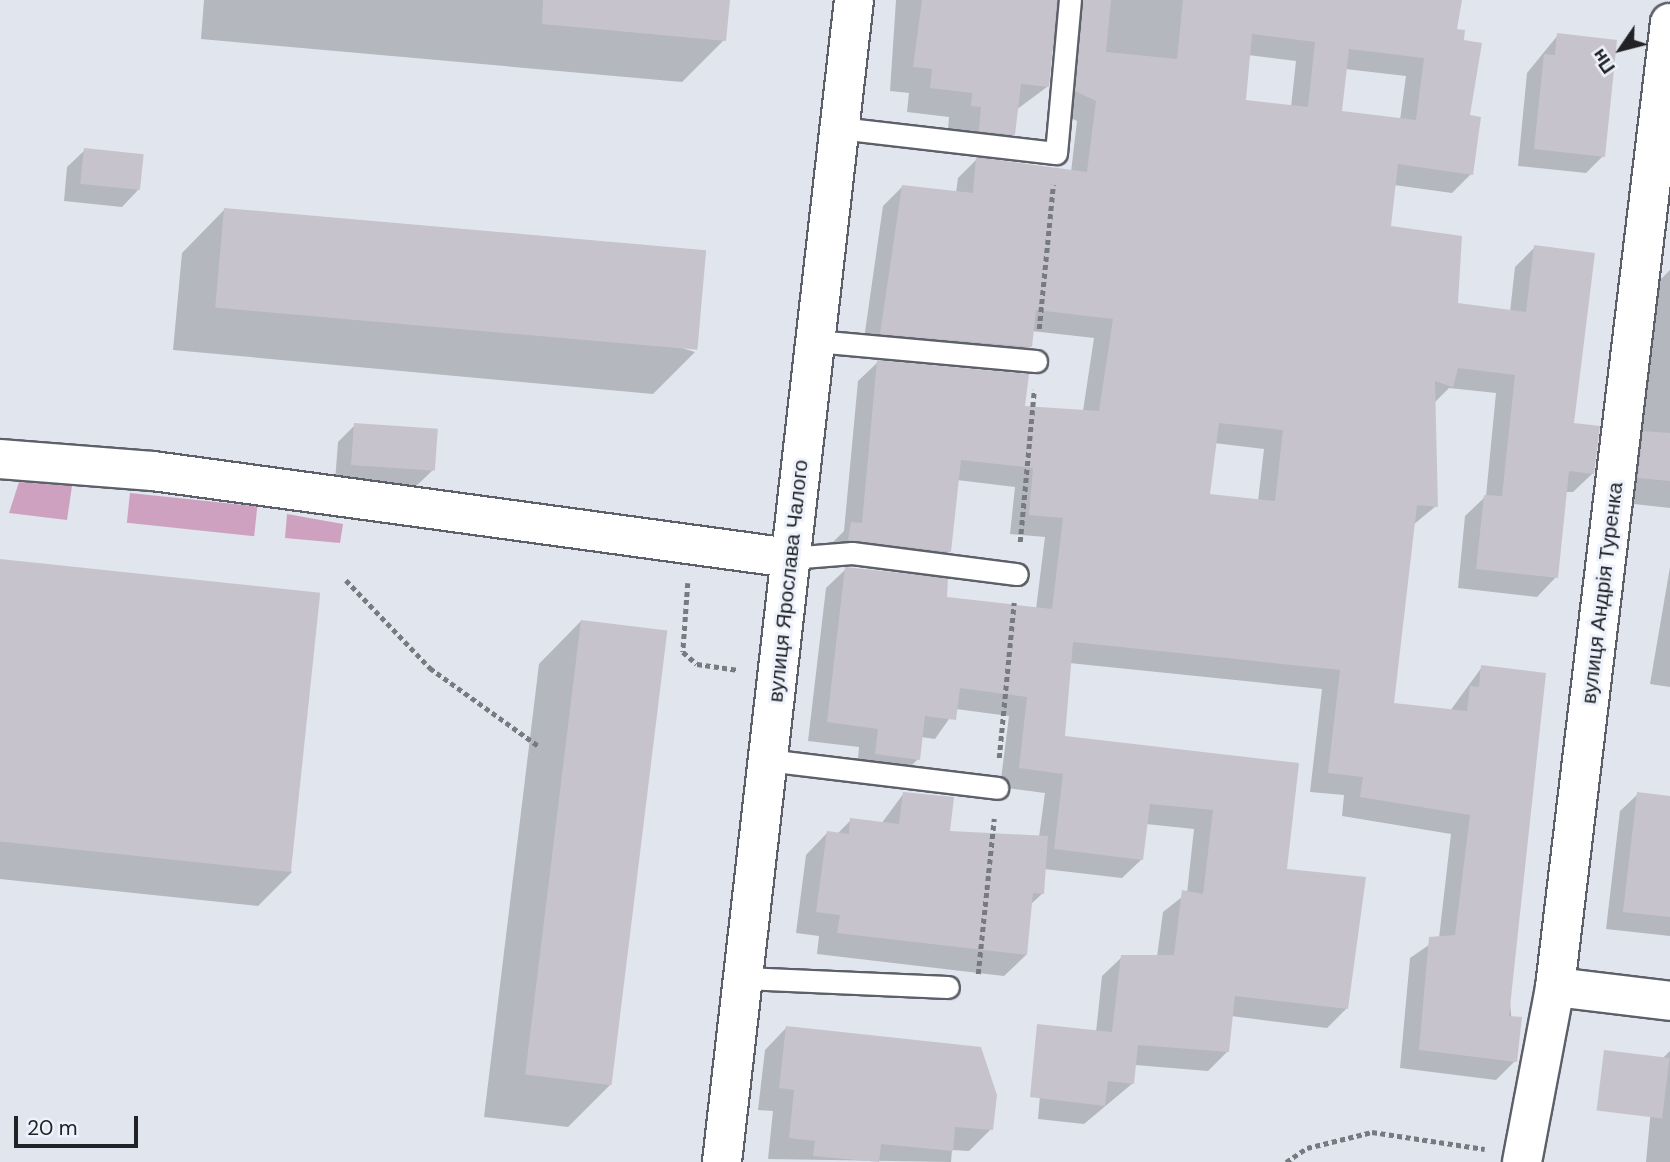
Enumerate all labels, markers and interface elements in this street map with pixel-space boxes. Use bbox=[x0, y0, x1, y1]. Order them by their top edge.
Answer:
north arrow bbox=[1586, 14, 1656, 84]
text: Пн bbox=[1586, 44, 1621, 79]
street label: вулиця Ярослава Чалого bbox=[763, 459, 813, 703]
street label: вулиця Андрія Туренка bbox=[1576, 481, 1628, 705]
scale bar bbox=[18, 1102, 142, 1146]
text: 20 m bbox=[27, 1114, 78, 1142]

